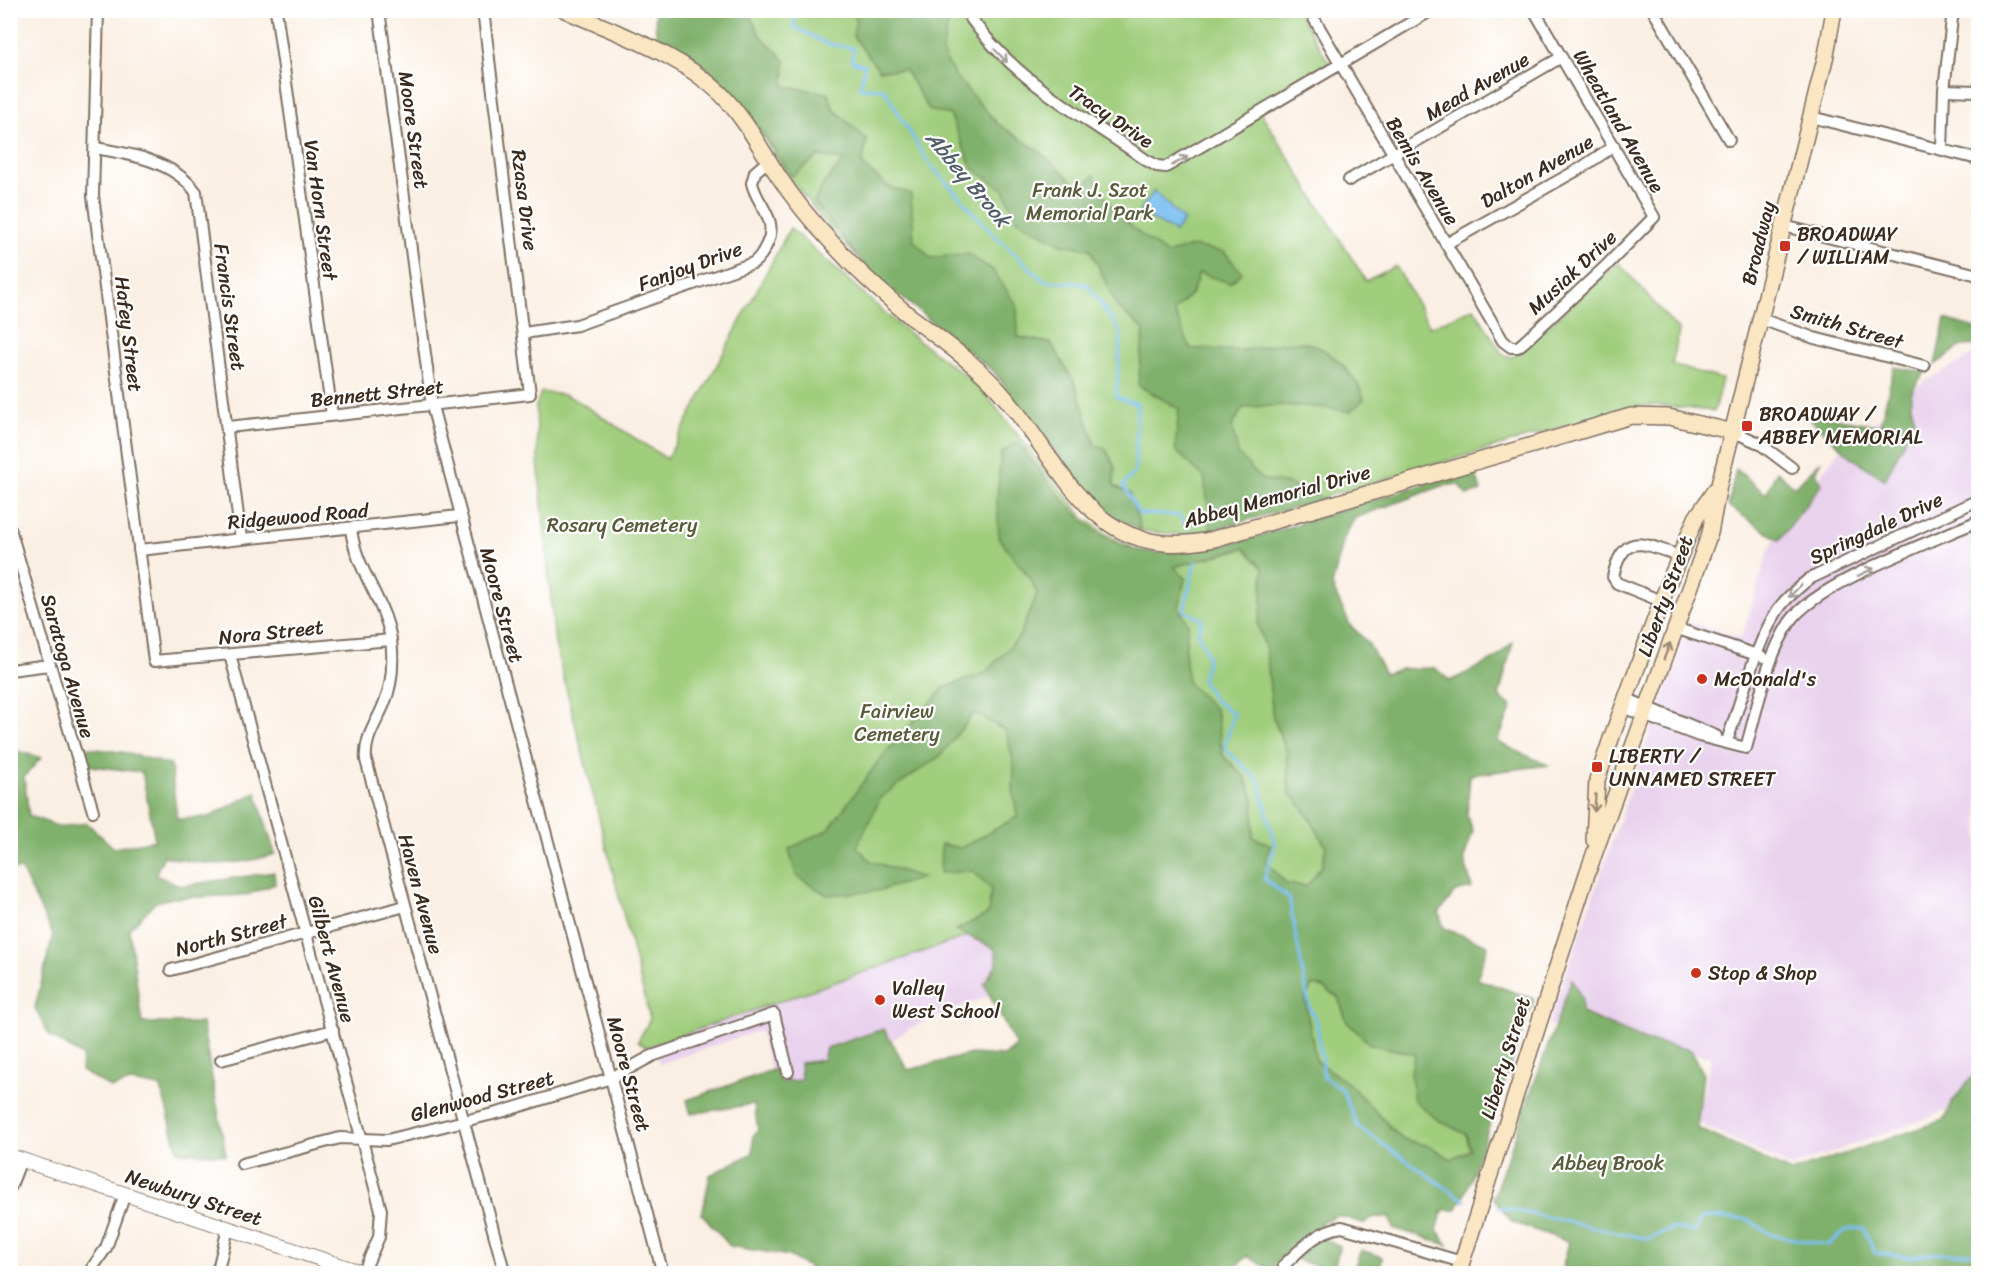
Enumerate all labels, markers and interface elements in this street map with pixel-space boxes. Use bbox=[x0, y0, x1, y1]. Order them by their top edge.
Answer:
street label: Mead Avenue bbox=[1418, 42, 1536, 131]
street label: Wheatland Avenue bbox=[1563, 43, 1674, 200]
one-way arrow bbox=[994, 48, 1009, 63]
street label: Moore Street bbox=[388, 69, 439, 191]
street label: Tracy Drive bbox=[1060, 75, 1161, 158]
street label: Bemis Avenue bbox=[1376, 110, 1469, 233]
water label: Abbey Brook bbox=[915, 121, 1022, 238]
street label: Dalton Avenue bbox=[1474, 125, 1601, 218]
street label: Van Horn Street bbox=[293, 138, 348, 283]
street label: Rzasa Drive bbox=[501, 148, 548, 253]
one-way arrow bbox=[1171, 155, 1188, 167]
park label: Frank J. Szot Memorial Park bbox=[1026, 173, 1154, 231]
street label: Broadway bbox=[1731, 197, 1786, 289]
place label: BROADWAY / WILLIAM bbox=[1797, 217, 1898, 275]
street label: Musiak Drive bbox=[1519, 221, 1626, 324]
street label: Fanjoy Drive bbox=[633, 231, 747, 302]
marker: BROADWAY / WILLIAM bbox=[1778, 239, 1792, 253]
street label: Francis Street bbox=[203, 241, 256, 373]
street label: Hafey Street bbox=[104, 274, 153, 394]
street label: Smith Street bbox=[1786, 294, 1908, 360]
street label: Bennett Street bbox=[309, 369, 446, 418]
place label: BROADWAY / ABBEY MEMORIAL bbox=[1758, 397, 1924, 455]
marker: BROADWAY / ABBEY MEMORIAL bbox=[1740, 419, 1754, 433]
street label: Abbey Memorial Drive bbox=[1179, 455, 1375, 539]
street label: Springdale Drive bbox=[1803, 482, 1949, 575]
street label: Ridgewood Road bbox=[226, 493, 371, 540]
park label: Rosary Cemetery bbox=[547, 508, 698, 543]
street label: Liberty Street bbox=[1627, 530, 1704, 662]
street label: Moore Street bbox=[469, 543, 534, 667]
one-way arrow bbox=[1857, 565, 1875, 577]
one-way arrow bbox=[1788, 584, 1803, 599]
street label: Saratoga Avenue bbox=[30, 590, 105, 743]
street label: Nora Street bbox=[217, 610, 326, 655]
one-way arrow bbox=[1662, 642, 1673, 661]
place label: McDonald's bbox=[1714, 662, 1817, 697]
marker: McDonald's bbox=[1695, 672, 1709, 686]
park label: Fairview Cemetery bbox=[854, 694, 940, 752]
place label: LIBERTY / UNNAMED STREET bbox=[1609, 739, 1776, 797]
marker: LIBERTY / UNNAMED STREET bbox=[1590, 760, 1604, 774]
one-way arrow bbox=[1589, 793, 1600, 812]
street label: Haven Avenue bbox=[388, 830, 453, 958]
street label: Gilbert Avenue bbox=[298, 891, 365, 1027]
street label: North Street bbox=[171, 903, 292, 967]
place label: Stop & Shop bbox=[1708, 956, 1817, 991]
marker: Stop & Shop bbox=[1689, 966, 1703, 980]
place label: Valley West School bbox=[892, 971, 1001, 1029]
street label: Liberty Street bbox=[1470, 992, 1541, 1124]
marker: Valley West School bbox=[873, 993, 887, 1007]
street label: Moore Street bbox=[596, 1012, 661, 1136]
street label: Glenwood Street bbox=[406, 1060, 558, 1132]
park label: Abbey Brook bbox=[1551, 1146, 1664, 1181]
street label: Newbury Street bbox=[121, 1159, 267, 1236]

